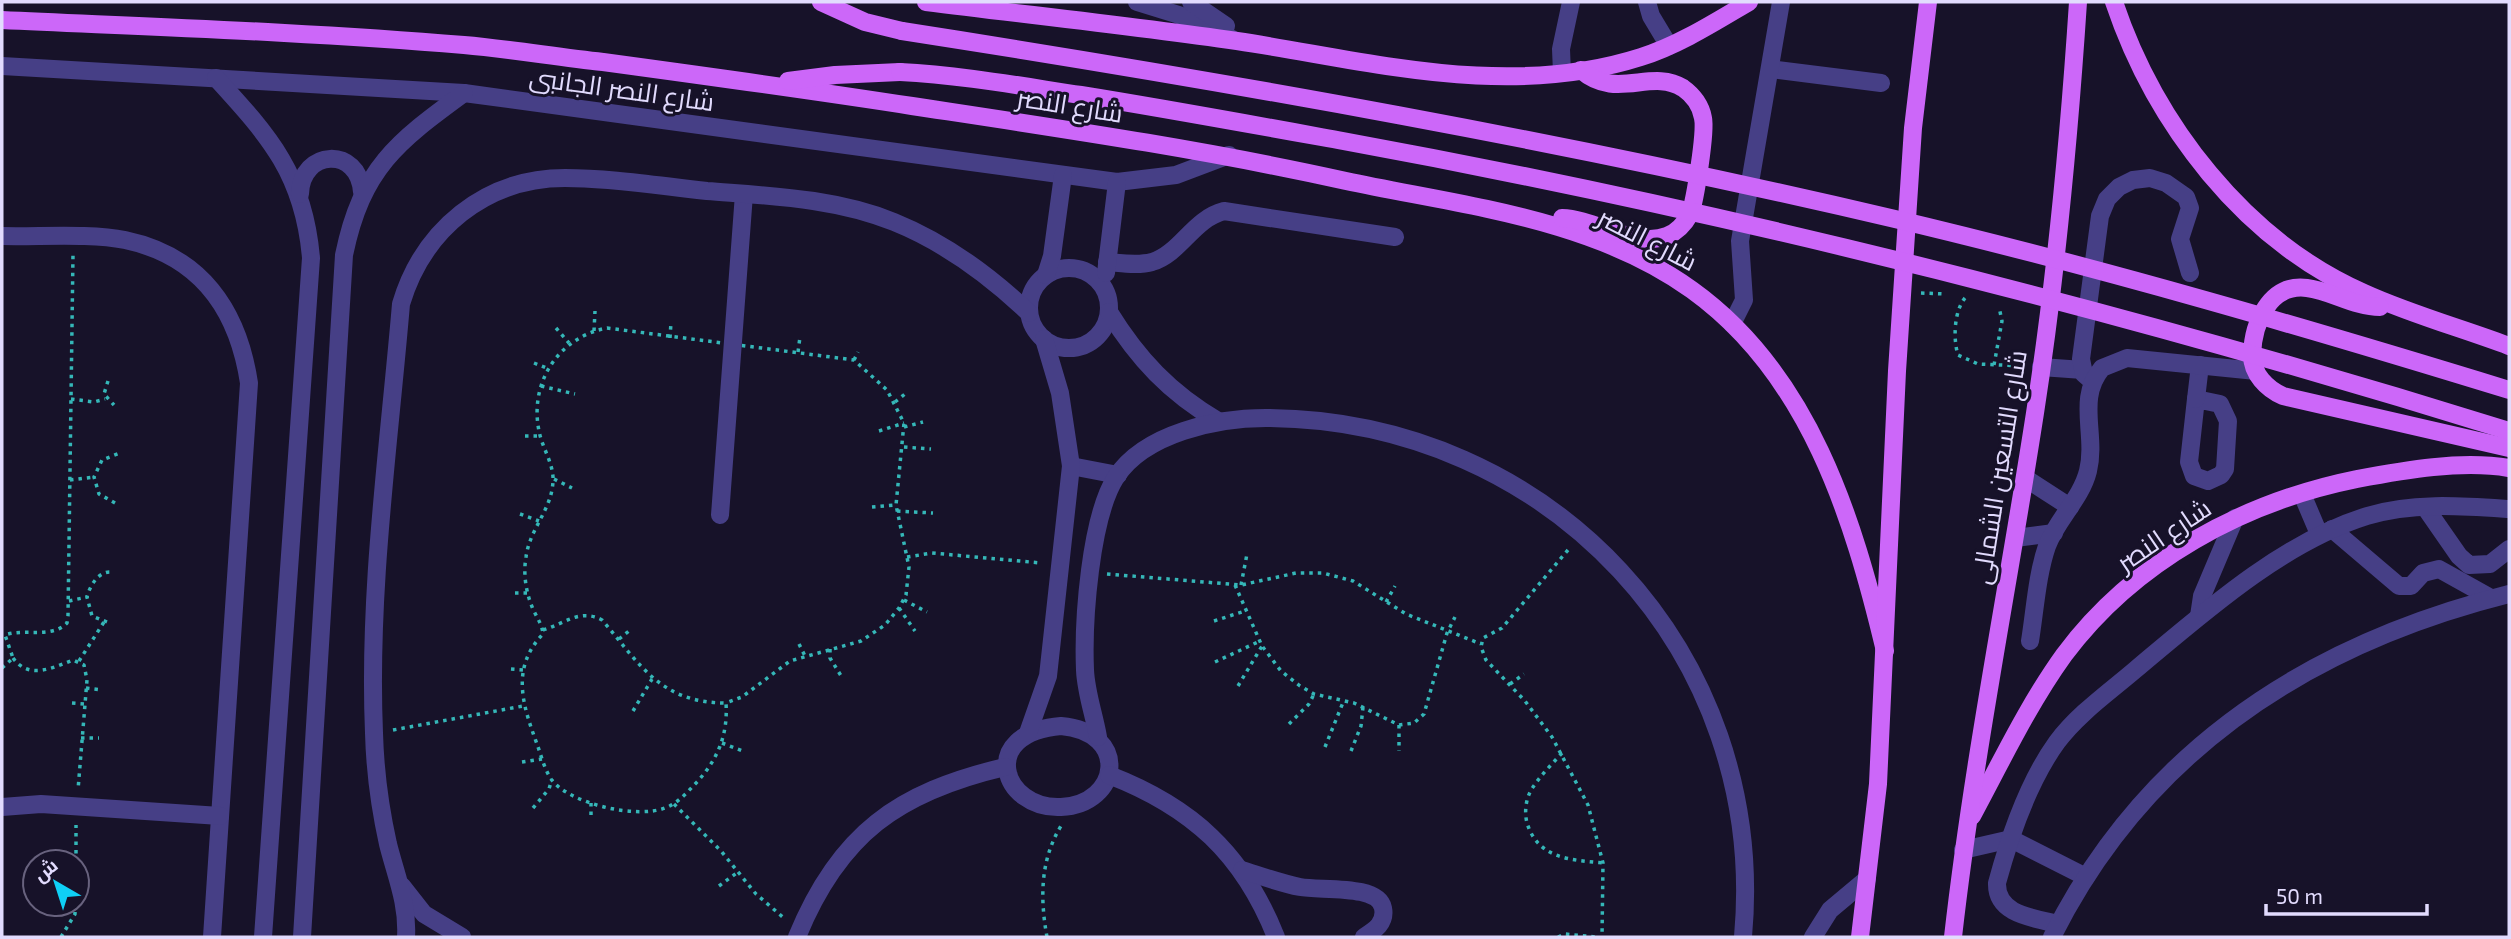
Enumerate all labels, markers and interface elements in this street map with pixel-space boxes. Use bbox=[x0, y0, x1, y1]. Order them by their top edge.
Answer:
street label: شارع النصر الجانبى bbox=[527, 60, 716, 119]
street label: شارع النصر bbox=[1012, 80, 1125, 131]
street label: شارع النصر bbox=[1590, 199, 1703, 279]
street label: شارع التسعين الشمالى bbox=[1964, 348, 2035, 587]
street label: شارع النصر bbox=[2108, 491, 2218, 580]
north arrow bbox=[21, 848, 91, 918]
text: ش bbox=[28, 853, 62, 887]
scale bar bbox=[2266, 872, 2427, 916]
text: 50 m bbox=[2276, 883, 2323, 908]

